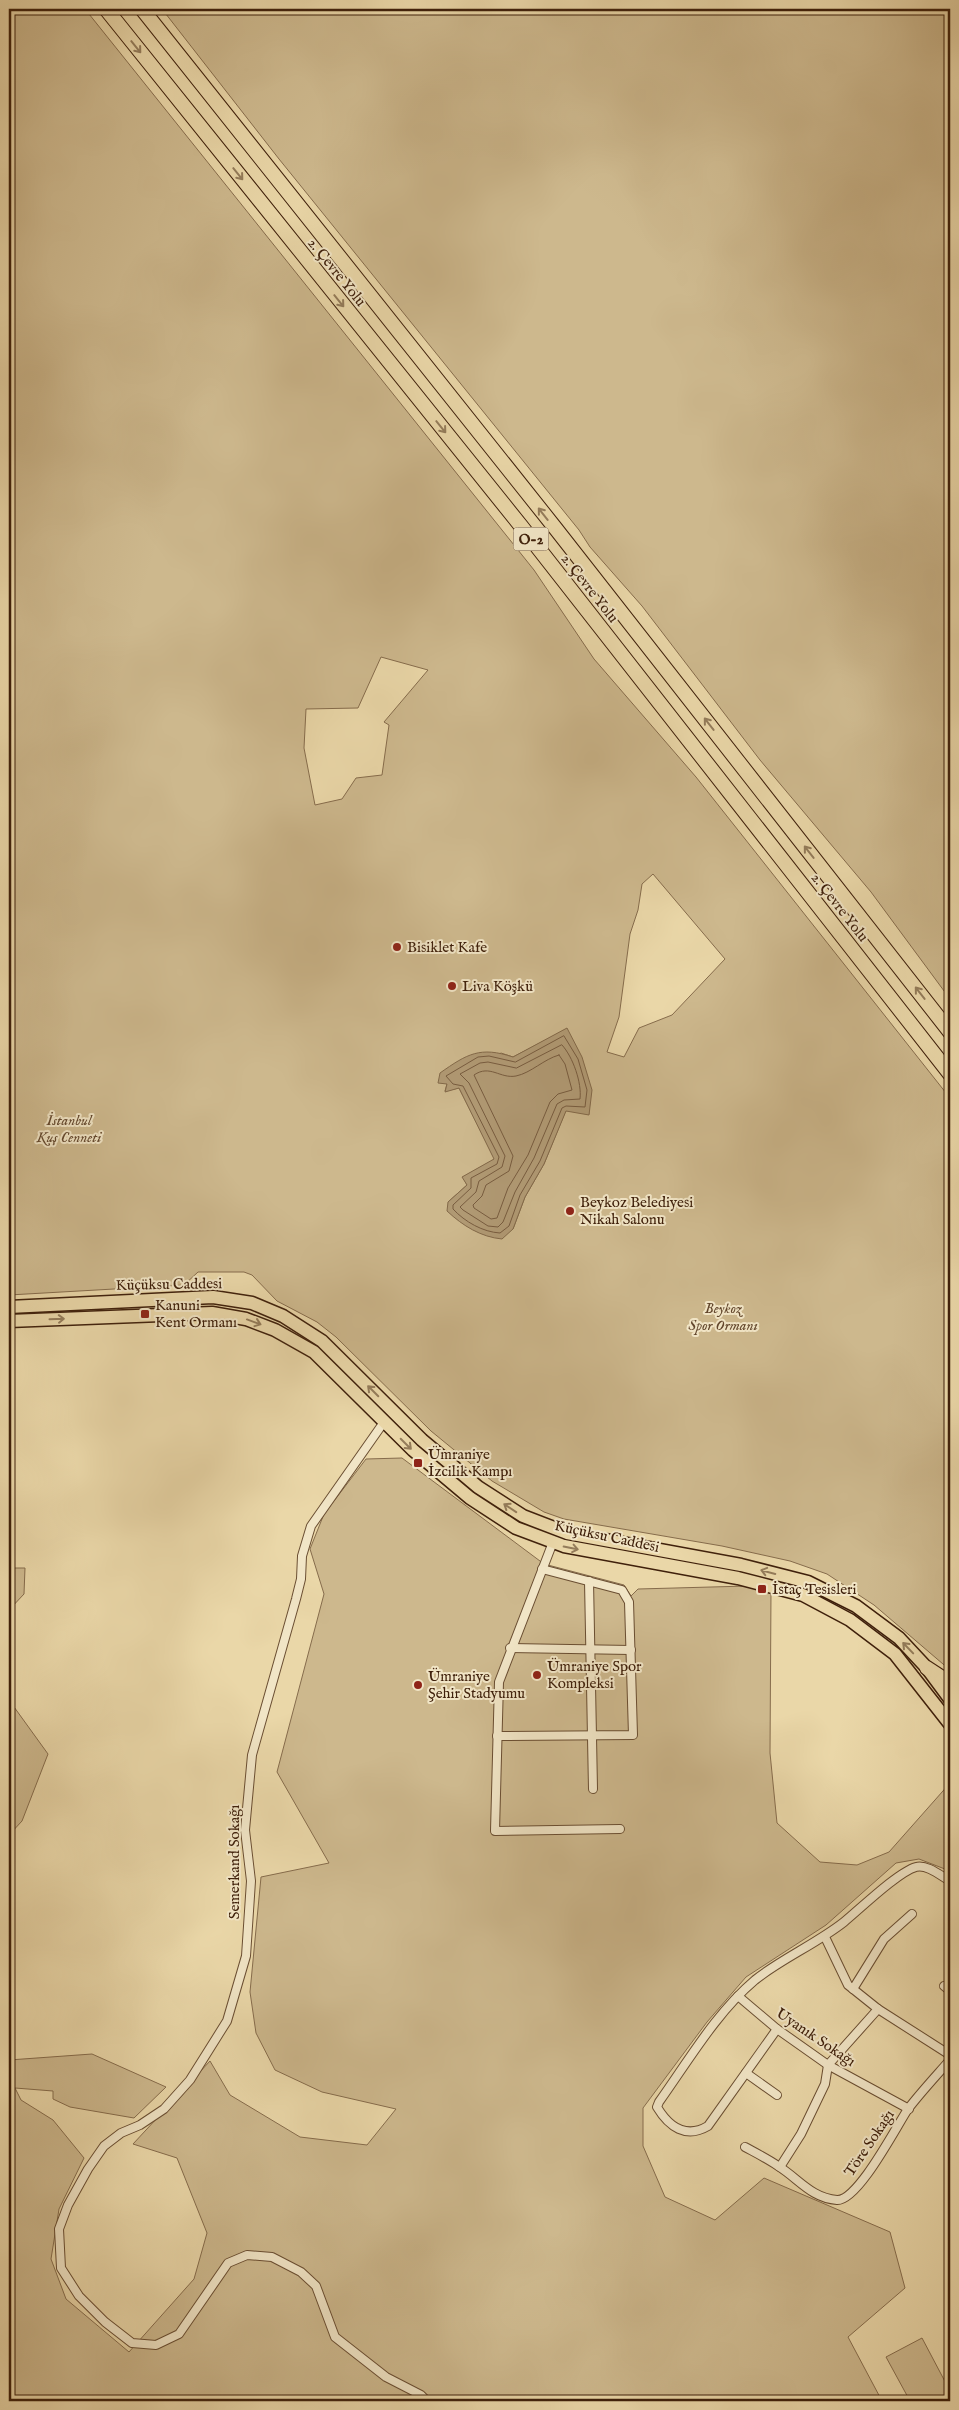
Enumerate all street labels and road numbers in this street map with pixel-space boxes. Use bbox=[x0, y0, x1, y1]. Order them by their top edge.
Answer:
street label: 2. Çevre Yolu bbox=[303, 234, 370, 311]
road number: O-2 bbox=[514, 528, 548, 550]
street label: 2. Çevre Yolu bbox=[557, 550, 623, 627]
street label: 2. Çevre Yolu bbox=[807, 869, 873, 946]
street label: Küçüksu Caddesi bbox=[116, 1274, 222, 1295]
street label: Küçüksu Caddesi bbox=[553, 1516, 661, 1557]
street label: Semerkand Sokağı bbox=[225, 1805, 244, 1919]
street label: Uyanık Sokağı bbox=[772, 2004, 859, 2071]
street label: Töre Sokağı bbox=[840, 2106, 899, 2180]

